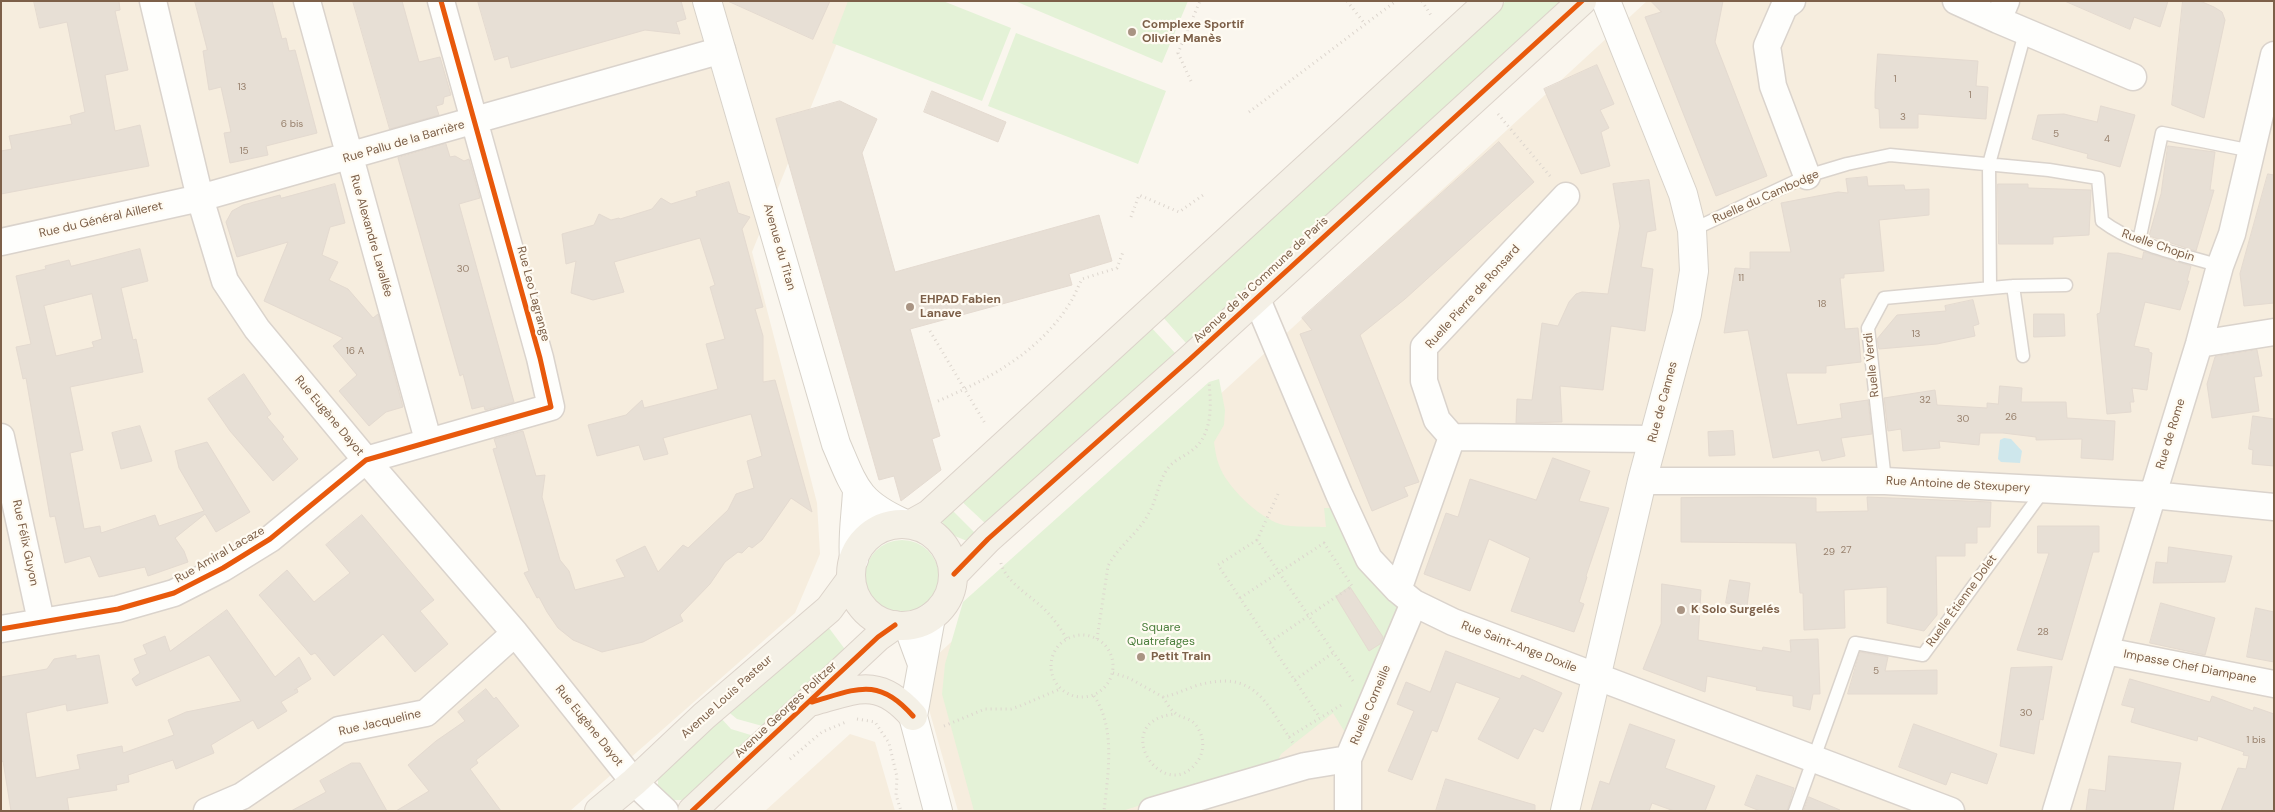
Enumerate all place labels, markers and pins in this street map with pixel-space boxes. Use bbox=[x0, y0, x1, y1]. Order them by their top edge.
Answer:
place label: Complexe Sportif Olivier Manès bbox=[1142, 18, 1244, 46]
marker: Complexe Sportif Olivier Manès bbox=[1126, 26, 1138, 38]
place label: EHPAD Fabien Lanave bbox=[920, 293, 1001, 321]
marker: EHPAD Fabien Lanave bbox=[904, 301, 916, 313]
place label: K Solo Surgelés bbox=[1691, 603, 1780, 617]
marker: K Solo Surgelés bbox=[1675, 604, 1687, 616]
place label: Petit Train bbox=[1151, 650, 1211, 664]
marker: Petit Train bbox=[1135, 651, 1147, 663]

